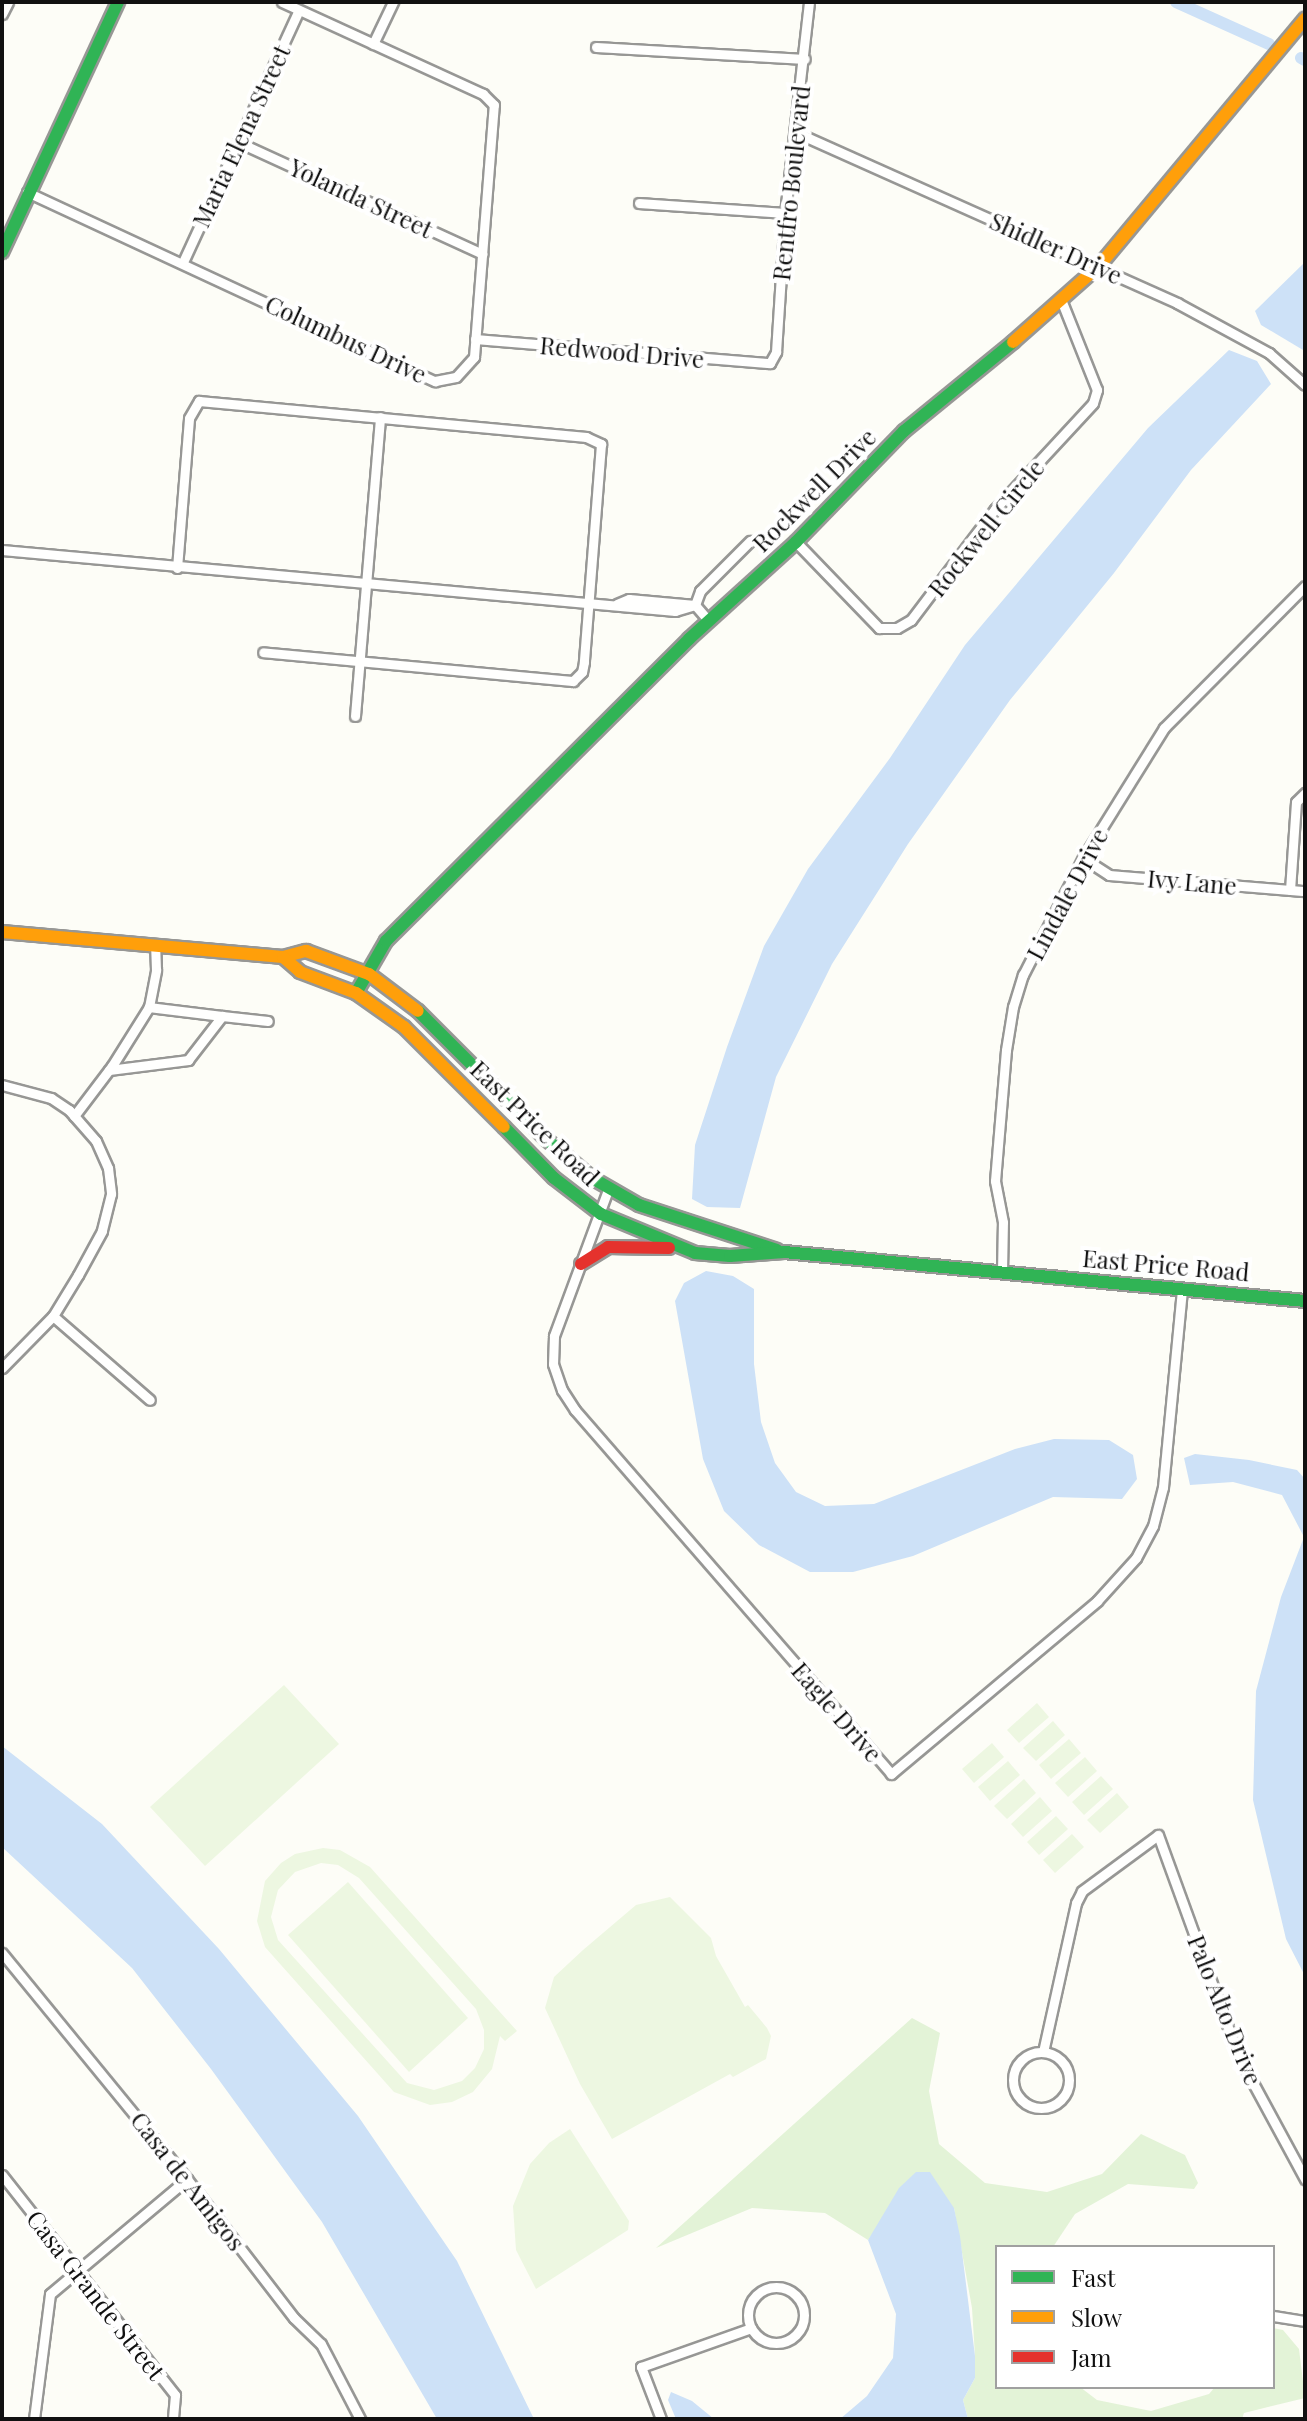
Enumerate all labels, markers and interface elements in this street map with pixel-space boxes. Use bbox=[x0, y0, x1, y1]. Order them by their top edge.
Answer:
street label: Maria Elena Street bbox=[186, 40, 296, 232]
street label: Rentfro Boulevard bbox=[766, 84, 816, 282]
street label: Yolanda Street bbox=[285, 152, 437, 244]
street label: Shidler Drive bbox=[985, 206, 1127, 290]
street label: Columbus Drive bbox=[261, 289, 431, 389]
street label: Redwood Drive bbox=[539, 330, 705, 374]
street label: Rockwell Drive bbox=[746, 422, 882, 558]
street label: Rockwell Circle bbox=[922, 454, 1050, 602]
street label: Lindale Drive bbox=[1020, 823, 1114, 965]
street label: Ivy Lane bbox=[1146, 864, 1238, 900]
street label: East Price Road bbox=[465, 1054, 605, 1192]
street label: East Price Road bbox=[1081, 1243, 1251, 1287]
street label: Eagle Drive bbox=[786, 1656, 888, 1768]
street label: Palo Alto Drive bbox=[1182, 1930, 1268, 2090]
street label: Casa de Amigos bbox=[125, 2106, 251, 2256]
street label: Casa Grande Street bbox=[21, 2204, 171, 2386]
legend bbox=[995, 2245, 1275, 2389]
text: Fast bbox=[1071, 2261, 1116, 2293]
text: Slow bbox=[1071, 2301, 1122, 2333]
text: Jam bbox=[1071, 2341, 1112, 2373]

